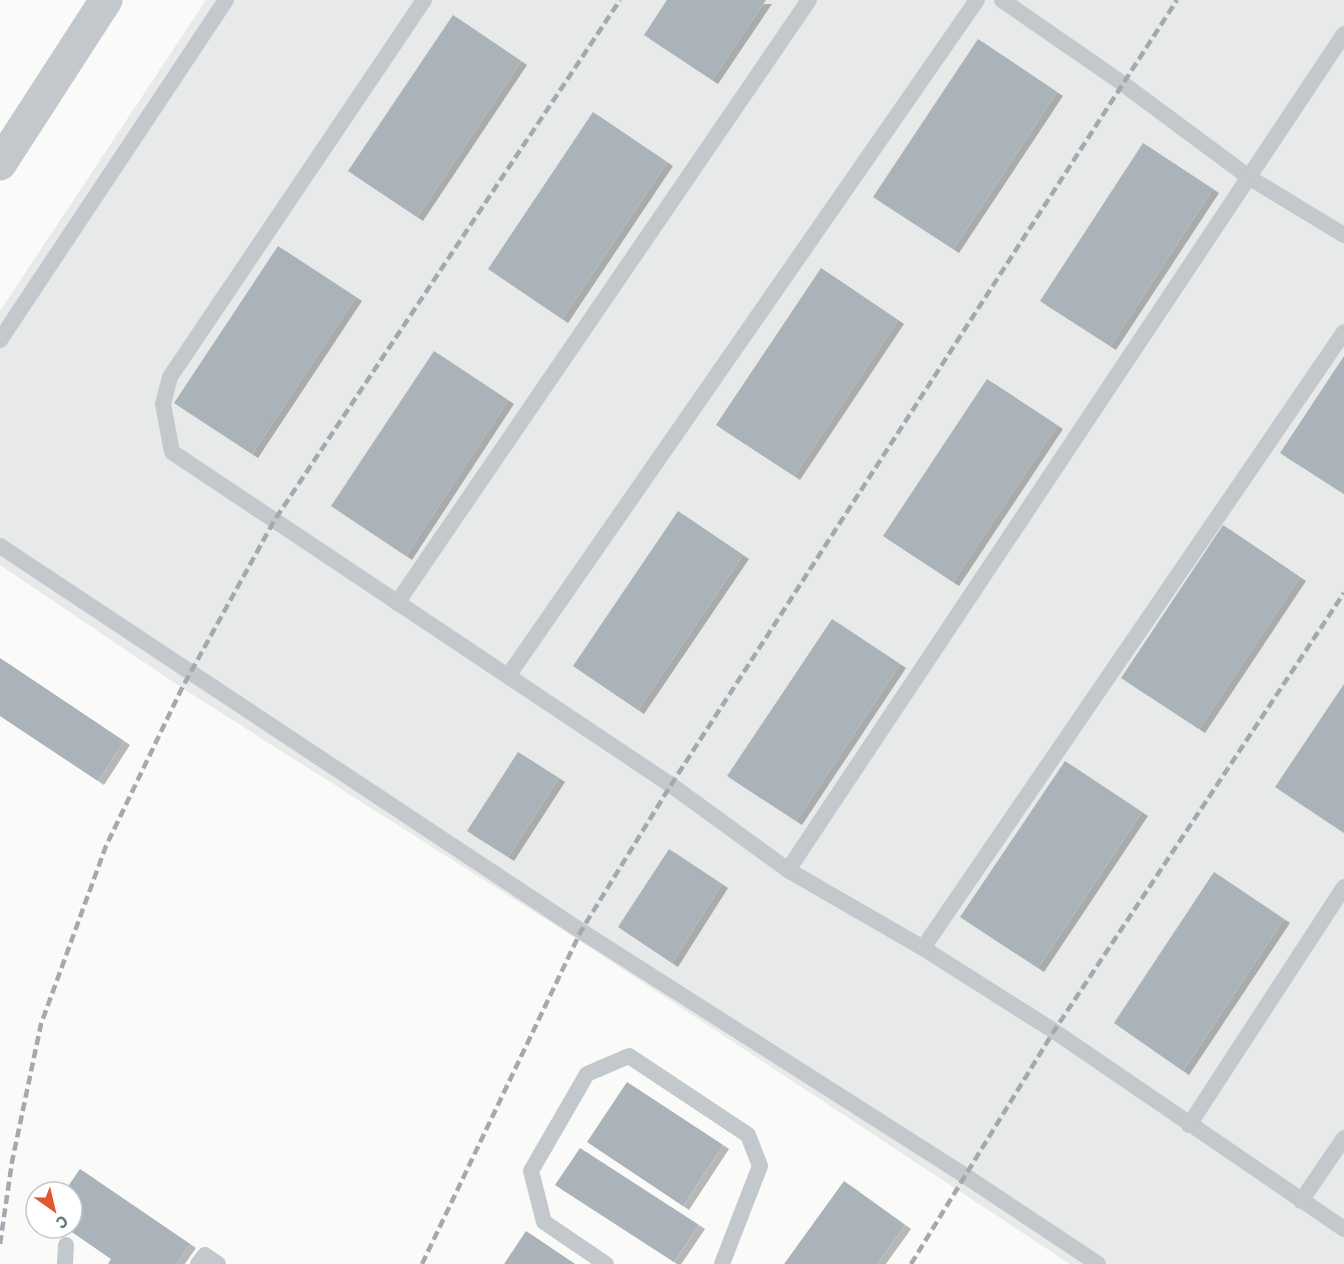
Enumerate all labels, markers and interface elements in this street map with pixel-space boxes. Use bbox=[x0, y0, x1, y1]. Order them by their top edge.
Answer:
north arrow bbox=[24, 1180, 84, 1240]
text: С bbox=[52, 1211, 72, 1234]

